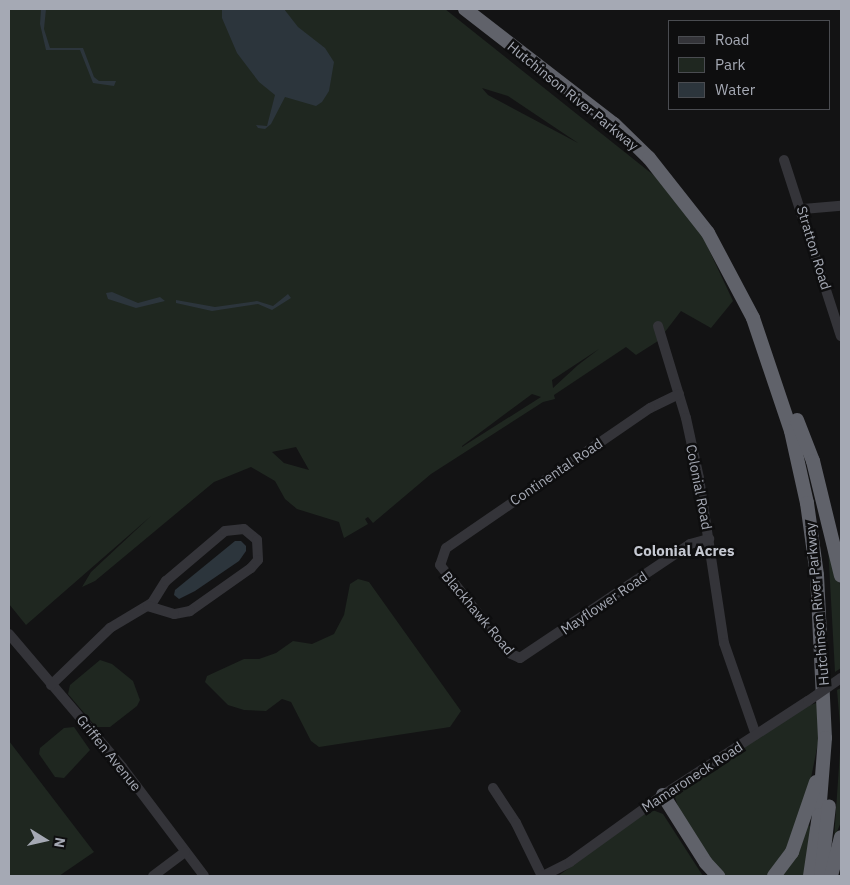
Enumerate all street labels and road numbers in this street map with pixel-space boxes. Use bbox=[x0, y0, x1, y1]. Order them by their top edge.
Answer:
street label: Hutchinson River Parkway bbox=[504, 38, 642, 154]
street label: Stratton Road bbox=[793, 204, 835, 292]
street label: Continental Road bbox=[506, 435, 606, 509]
street label: Colonial Road bbox=[683, 443, 715, 531]
street label: Hutchinson River Parkway bbox=[801, 522, 833, 686]
street label: Blackhawk Road bbox=[438, 568, 518, 658]
street label: Mayflower Road bbox=[557, 568, 651, 638]
street label: Griffen Avenue bbox=[73, 712, 145, 794]
street label: Mamaroneck Road bbox=[638, 738, 746, 816]

